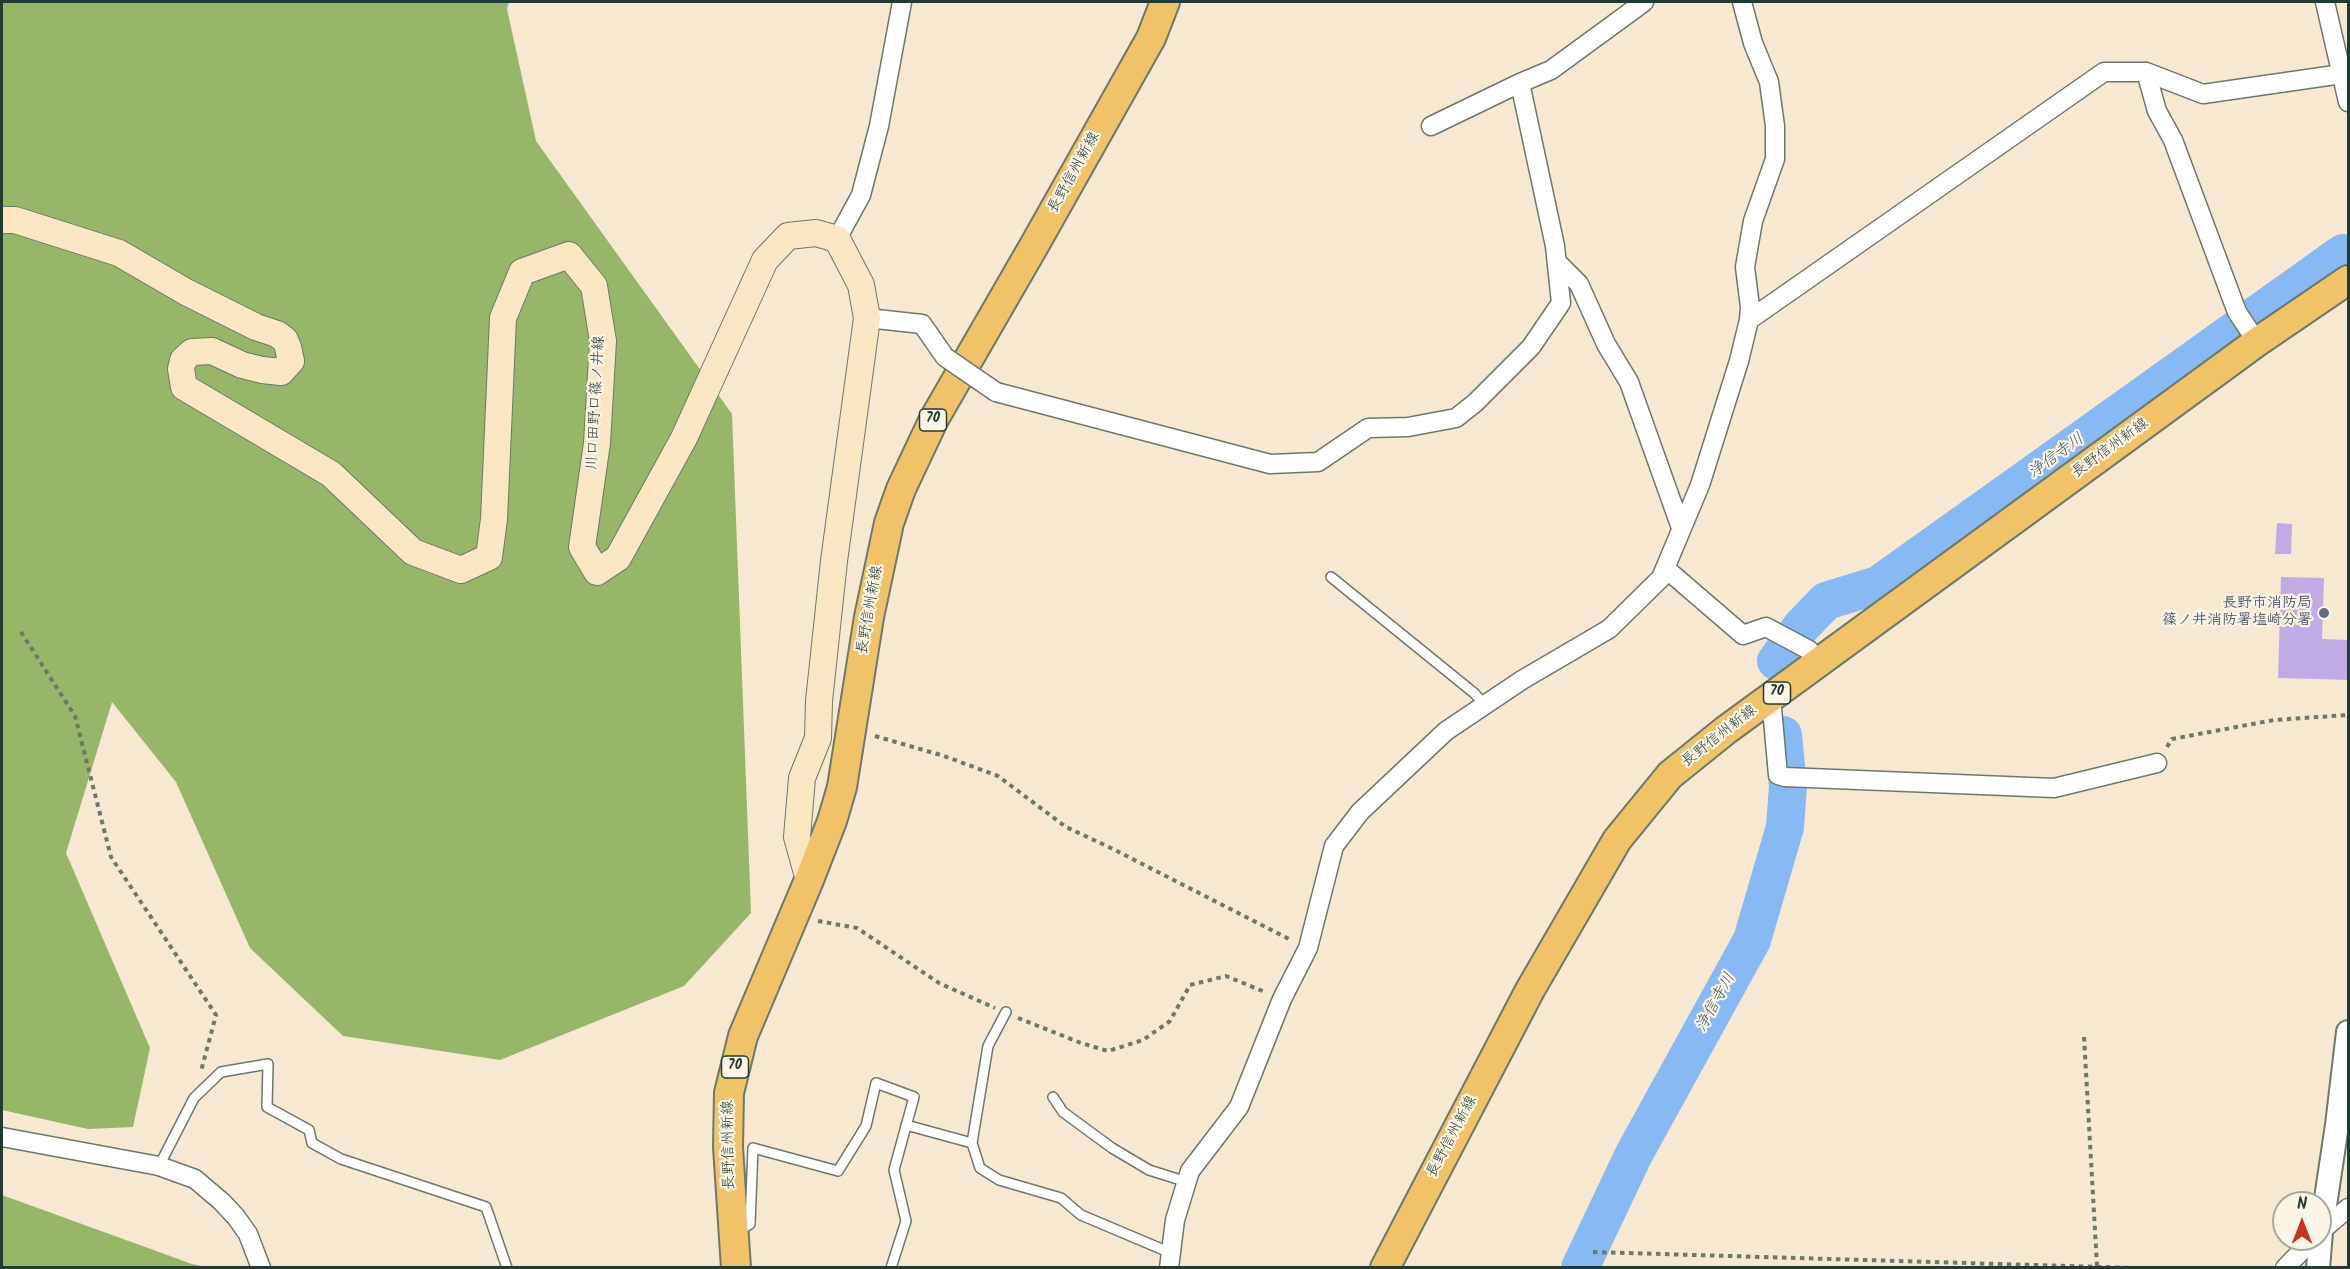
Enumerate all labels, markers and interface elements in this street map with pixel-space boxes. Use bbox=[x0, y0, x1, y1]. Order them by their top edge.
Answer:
street label: 長野信州新線 bbox=[1045, 129, 1105, 217]
street label: 川口田野口篠ノ井線 bbox=[584, 335, 610, 471]
road number: 70 bbox=[920, 409, 946, 431]
street label: 長野信州新線 bbox=[2069, 415, 2153, 483]
water label: 浄信寺川 bbox=[2025, 430, 2089, 484]
street label: 長野信州新線 bbox=[854, 564, 888, 656]
place label: 長野市消防局 篠ノ井消防署塩崎分署 bbox=[2162, 595, 2312, 630]
marker: 長野市消防局 篠ノ井消防署塩崎分署 bbox=[2317, 606, 2331, 620]
road number: 70 bbox=[1764, 682, 1790, 704]
street label: 長野信州新線 bbox=[1679, 702, 1761, 772]
water label: 浄信寺川 bbox=[1693, 970, 1741, 1036]
road number: 70 bbox=[722, 1056, 748, 1078]
street label: 長野信州新線 bbox=[1424, 1093, 1482, 1181]
street label: 長野信州新線 bbox=[720, 1100, 740, 1190]
north arrow bbox=[2272, 1191, 2332, 1251]
text: N bbox=[2297, 1192, 2307, 1217]

